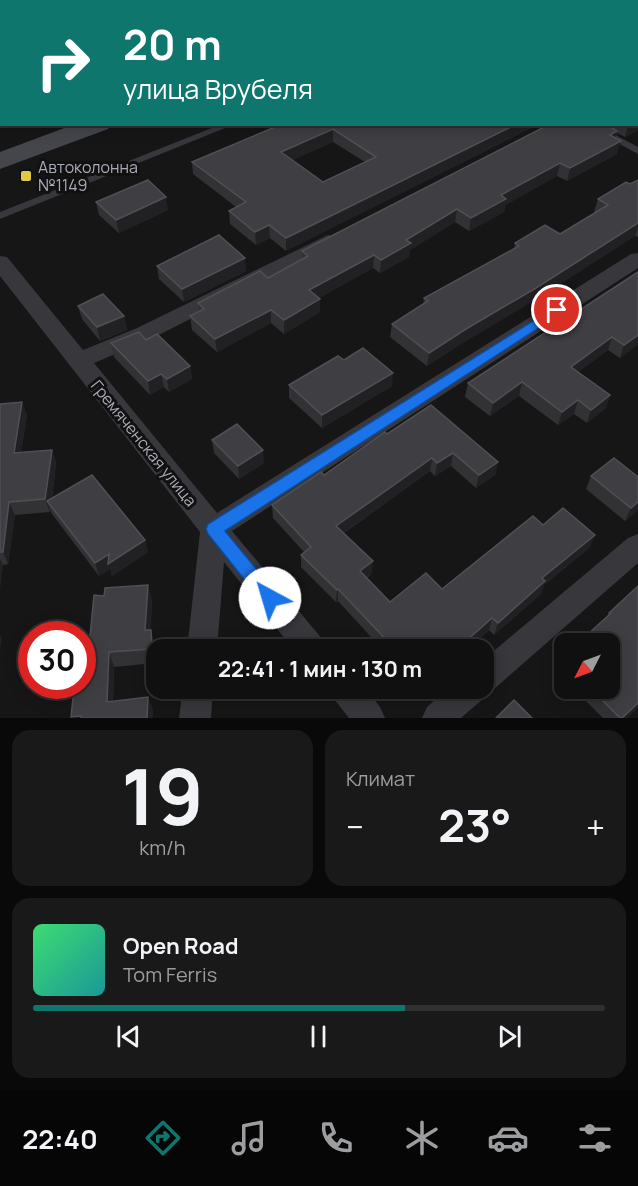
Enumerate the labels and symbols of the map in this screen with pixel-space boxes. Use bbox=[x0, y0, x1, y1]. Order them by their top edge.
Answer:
place label: Автоколонна №1149 bbox=[38, 156, 138, 196]
marker: Автоколонна №1149 bbox=[19, 169, 33, 183]
pin bbox=[531, 284, 582, 335]
street label: Гремяченская улица bbox=[86, 375, 202, 511]
position arrow bbox=[238, 566, 302, 630]
speed limit sign: 30 bbox=[18, 621, 96, 699]
north arrow bbox=[554, 633, 620, 699]

